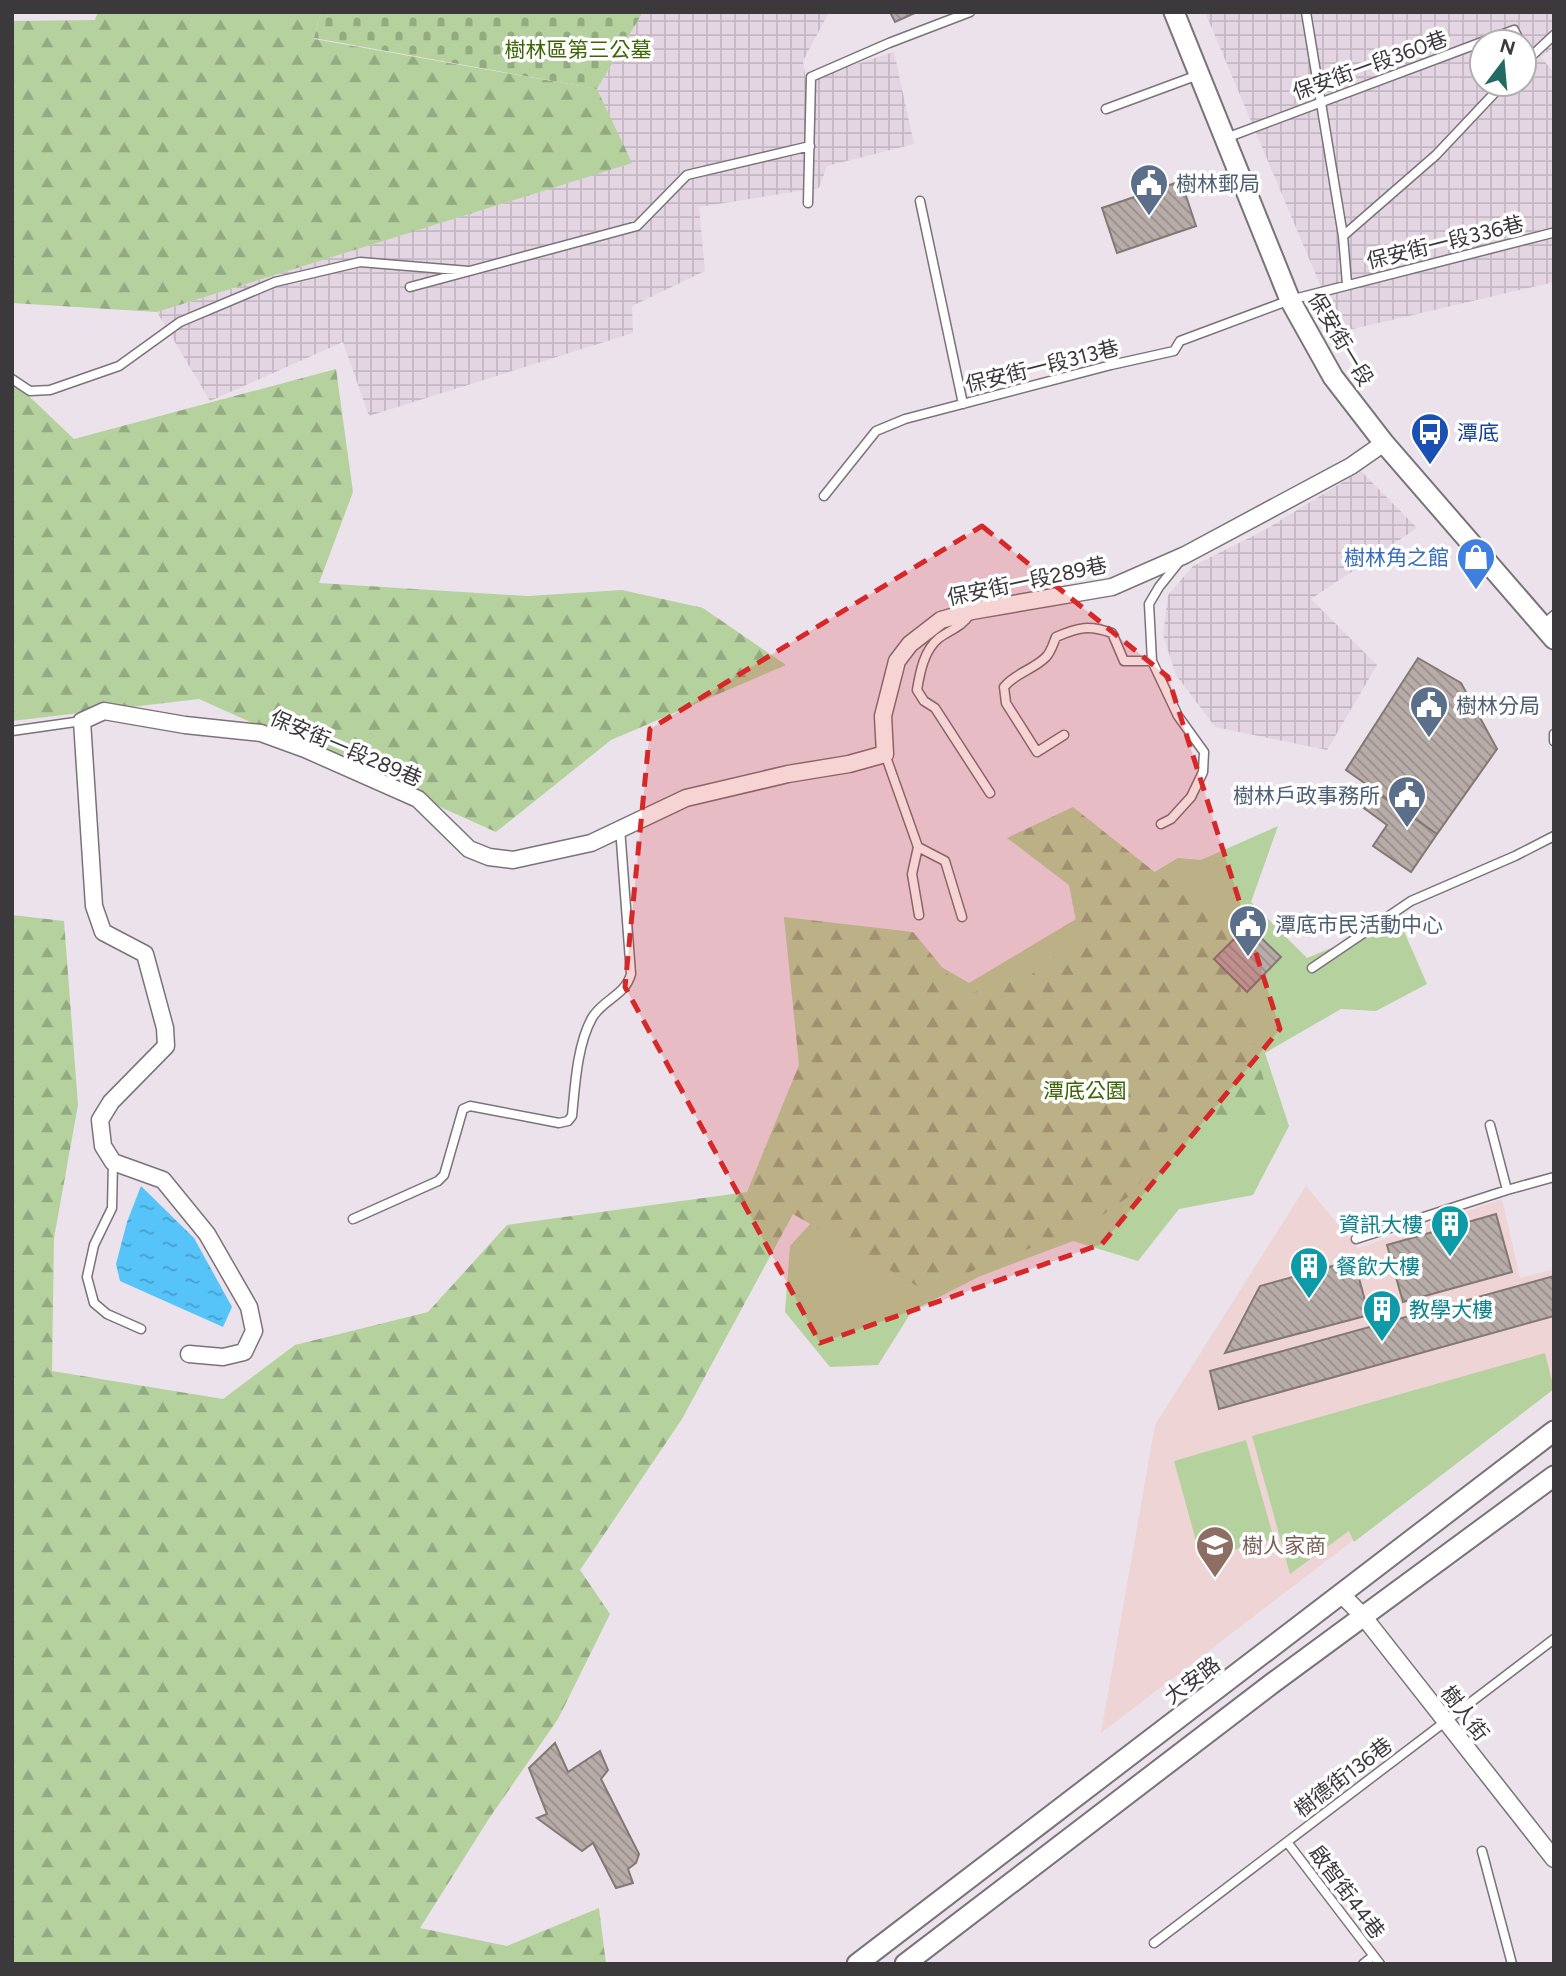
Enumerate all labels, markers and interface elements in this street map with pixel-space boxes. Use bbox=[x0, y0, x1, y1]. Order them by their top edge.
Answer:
street label: 保安街一段360巷 bbox=[1289, 25, 1451, 105]
north arrow bbox=[1468, 28, 1538, 98]
text: N bbox=[1497, 34, 1518, 60]
park label: 樹林區第三公墓 bbox=[505, 37, 652, 62]
public building icon: 樹林郵局 bbox=[1128, 162, 1170, 217]
place label: 樹林郵局 bbox=[1176, 171, 1260, 196]
street label: 保安街一段336巷 bbox=[1364, 210, 1526, 274]
street label: 保安街一段 bbox=[1303, 288, 1379, 390]
street label: 保安街一段313巷 bbox=[963, 335, 1121, 397]
bus stop icon: 潭底 bbox=[1409, 411, 1451, 466]
place label: 潭底 bbox=[1457, 420, 1499, 445]
shop icon: 樹林角之館 bbox=[1455, 536, 1497, 591]
place label: 樹林角之館 bbox=[1344, 545, 1449, 570]
street label: 保安街一段289巷 bbox=[945, 552, 1109, 610]
public building icon: 樹林分局 bbox=[1408, 684, 1450, 739]
place label: 樹林分局 bbox=[1456, 693, 1540, 718]
street label: 保安街一段289巷 bbox=[266, 705, 426, 791]
public building icon: 樹林戶政事務所 bbox=[1386, 774, 1428, 829]
place label: 樹林戶政事務所 bbox=[1233, 783, 1380, 808]
public building icon: 潭底市民活動中心 bbox=[1227, 903, 1269, 958]
place label: 潭底市民活動中心 bbox=[1275, 912, 1443, 937]
park label: 潭底公園 bbox=[1043, 1078, 1127, 1103]
building icon: 資訊大樓 bbox=[1429, 1203, 1471, 1258]
place label: 資訊大樓 bbox=[1339, 1212, 1423, 1237]
building icon: 餐飲大樓 bbox=[1288, 1245, 1330, 1300]
place label: 餐飲大樓 bbox=[1336, 1254, 1420, 1279]
building icon: 教學大樓 bbox=[1361, 1288, 1403, 1343]
place label: 教學大樓 bbox=[1409, 1297, 1493, 1322]
school or university icon: 樹人家商 bbox=[1194, 1524, 1236, 1579]
place label: 樹人家商 bbox=[1242, 1533, 1326, 1558]
street label: 大安路 bbox=[1159, 1651, 1225, 1709]
street label: 樹人街 bbox=[1436, 1680, 1494, 1746]
street label: 樹德街136巷 bbox=[1289, 1732, 1397, 1822]
street label: 啟智街44巷 bbox=[1304, 1841, 1390, 1943]

